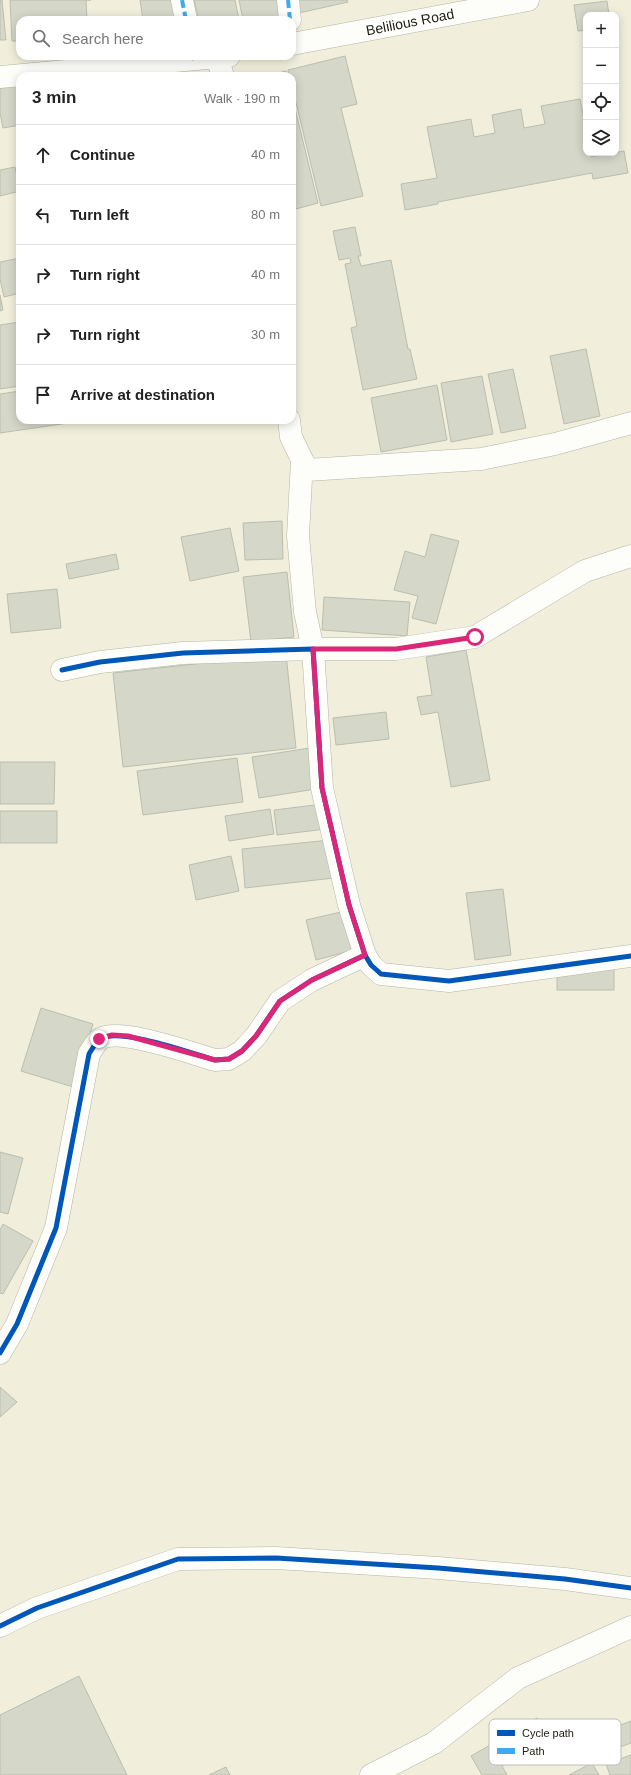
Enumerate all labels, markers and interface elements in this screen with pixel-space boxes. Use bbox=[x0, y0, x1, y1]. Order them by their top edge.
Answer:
street label: Belilious Road bbox=[365, 6, 455, 38]
map controls bbox=[583, 12, 619, 156]
button: + bbox=[583, 12, 619, 48]
search box bbox=[16, 16, 296, 60]
icon: search bbox=[30, 27, 52, 49]
text: Search here bbox=[62, 30, 144, 47]
button: − bbox=[583, 48, 619, 84]
button: locate bbox=[583, 84, 619, 120]
text: 3 min bbox=[32, 88, 76, 107]
text: Walk · 190 m bbox=[204, 91, 280, 106]
button: layers bbox=[583, 120, 619, 156]
icon: ahead bbox=[32, 144, 54, 166]
text: Continue bbox=[70, 146, 135, 163]
text: 40 m bbox=[251, 147, 280, 162]
icon: left bbox=[32, 204, 54, 226]
text: Turn left bbox=[70, 206, 129, 223]
text: 80 m bbox=[251, 207, 280, 222]
icon: right bbox=[32, 264, 54, 286]
text: Turn right bbox=[70, 266, 140, 283]
text: 40 m bbox=[251, 267, 280, 282]
icon: right bbox=[32, 324, 54, 346]
text: Turn right bbox=[70, 326, 140, 343]
text: 30 m bbox=[251, 327, 280, 342]
icon: arrive bbox=[32, 384, 54, 406]
text: Arrive at destination bbox=[70, 386, 215, 403]
route start bbox=[466, 628, 484, 646]
route end bbox=[90, 1030, 108, 1048]
legend bbox=[489, 1719, 621, 1765]
text: Cycle path bbox=[522, 1727, 574, 1739]
text: Path bbox=[522, 1745, 545, 1757]

